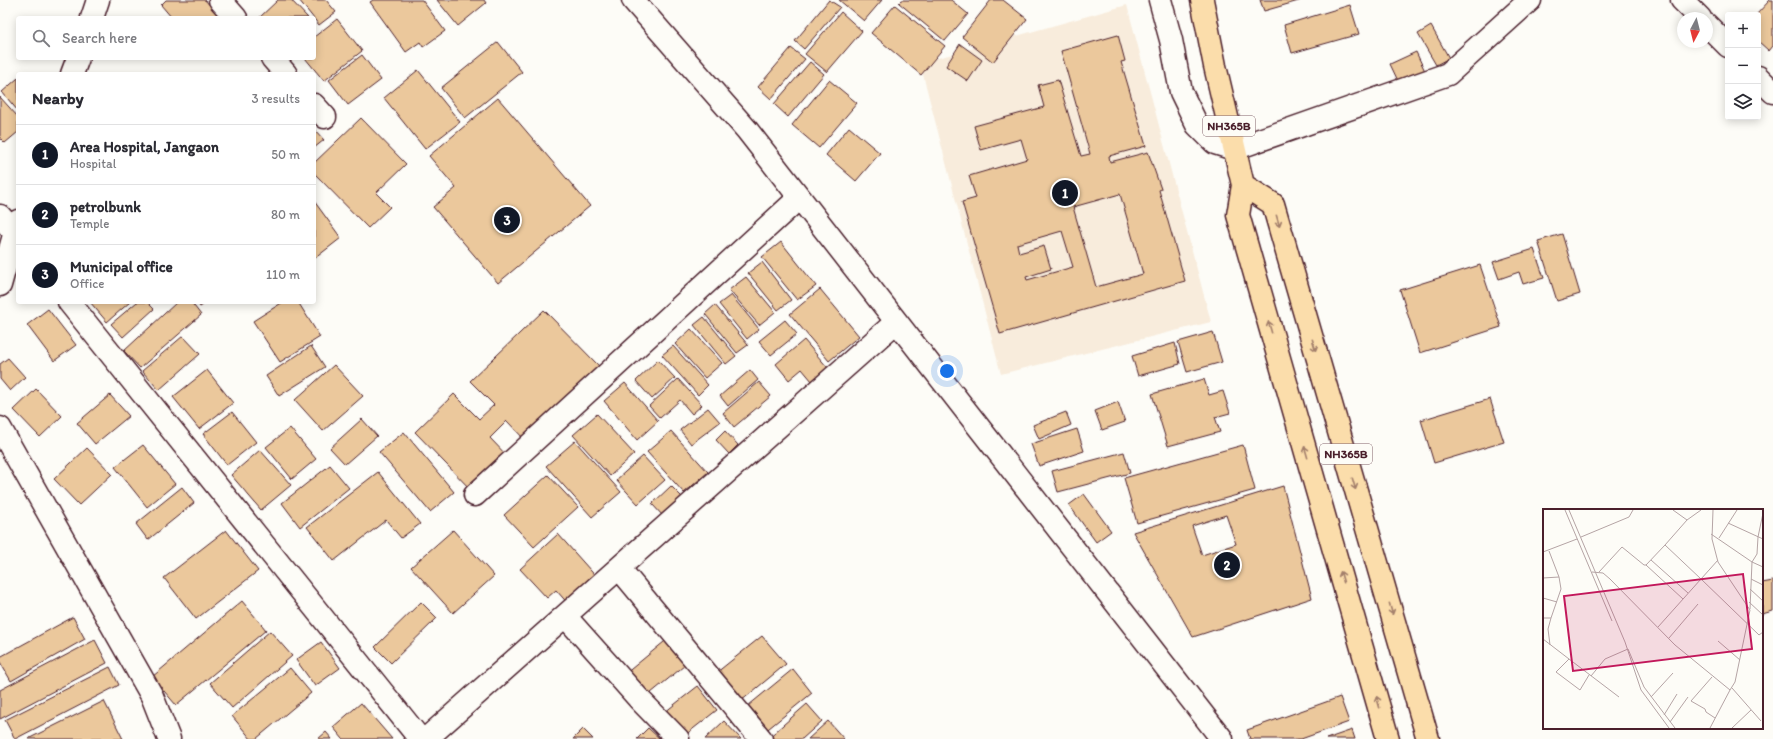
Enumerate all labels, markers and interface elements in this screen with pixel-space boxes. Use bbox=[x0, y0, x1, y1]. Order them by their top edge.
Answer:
north arrow bbox=[1677, 12, 1713, 48]
map controls bbox=[1725, 12, 1761, 120]
button: + bbox=[1725, 12, 1761, 48]
search box bbox=[16, 16, 316, 60]
icon: search bbox=[30, 27, 52, 49]
text: Search here bbox=[62, 29, 137, 47]
button: − bbox=[1725, 48, 1761, 84]
button: layers bbox=[1725, 84, 1761, 120]
text: Nearby bbox=[32, 88, 84, 108]
text: 3 results bbox=[251, 91, 300, 106]
road number: NH365B bbox=[1203, 116, 1255, 136]
text: Area Hospital, Jangaon bbox=[70, 138, 219, 156]
text: 1 bbox=[42, 147, 48, 162]
text: 50 m bbox=[271, 147, 300, 162]
text: Hospital bbox=[70, 156, 117, 171]
pin: 1 bbox=[1052, 178, 1078, 208]
text: petrolbunk bbox=[70, 198, 141, 216]
pin: 3 bbox=[494, 205, 520, 235]
text: 2 bbox=[42, 207, 48, 222]
text: 80 m bbox=[271, 207, 300, 222]
one-way arrow bbox=[1275, 214, 1282, 227]
text: Temple bbox=[70, 216, 109, 231]
text: Municipal office bbox=[70, 258, 173, 276]
text: 3 bbox=[41, 267, 49, 282]
text: 110 m bbox=[266, 267, 300, 282]
text: Office bbox=[70, 276, 105, 291]
one-way arrow bbox=[1266, 320, 1273, 333]
one-way arrow bbox=[1311, 339, 1318, 352]
your location bbox=[937, 361, 957, 381]
road number: NH365B bbox=[1320, 444, 1372, 464]
one-way arrow bbox=[1302, 445, 1309, 458]
one-way arrow bbox=[1351, 477, 1358, 490]
inset map bbox=[1543, 509, 1763, 729]
pin: 2 bbox=[1214, 550, 1240, 580]
one-way arrow bbox=[1338, 570, 1345, 583]
one-way arrow bbox=[1387, 602, 1395, 615]
one-way arrow bbox=[1374, 695, 1381, 708]

